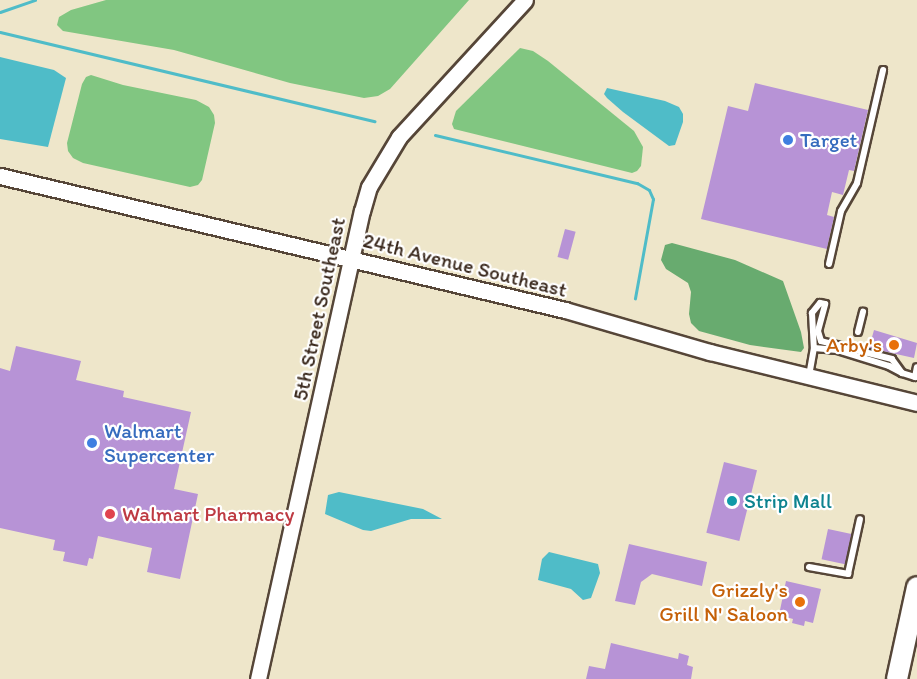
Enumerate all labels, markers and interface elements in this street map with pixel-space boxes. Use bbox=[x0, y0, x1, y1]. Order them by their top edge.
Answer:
place label: Target bbox=[800, 127, 858, 153]
marker: Target bbox=[781, 133, 795, 147]
street label: 5th Street Southeast bbox=[287, 216, 351, 402]
street label: 24th Avenue Southeast bbox=[361, 228, 569, 302]
place label: Arby's bbox=[826, 332, 882, 358]
marker: Arby's bbox=[887, 338, 901, 352]
place label: Walmart Supercenter bbox=[104, 418, 214, 468]
marker: Walmart Supercenter bbox=[85, 436, 99, 450]
place label: Strip Mall bbox=[744, 488, 832, 514]
marker: Strip Mall bbox=[725, 494, 739, 508]
place label: Walmart Pharmacy bbox=[122, 501, 294, 527]
marker: Walmart Pharmacy bbox=[103, 507, 117, 521]
place label: Grizzly's Grill N' Saloon bbox=[659, 577, 788, 627]
marker: Grizzly's Grill N' Saloon bbox=[793, 595, 807, 609]

